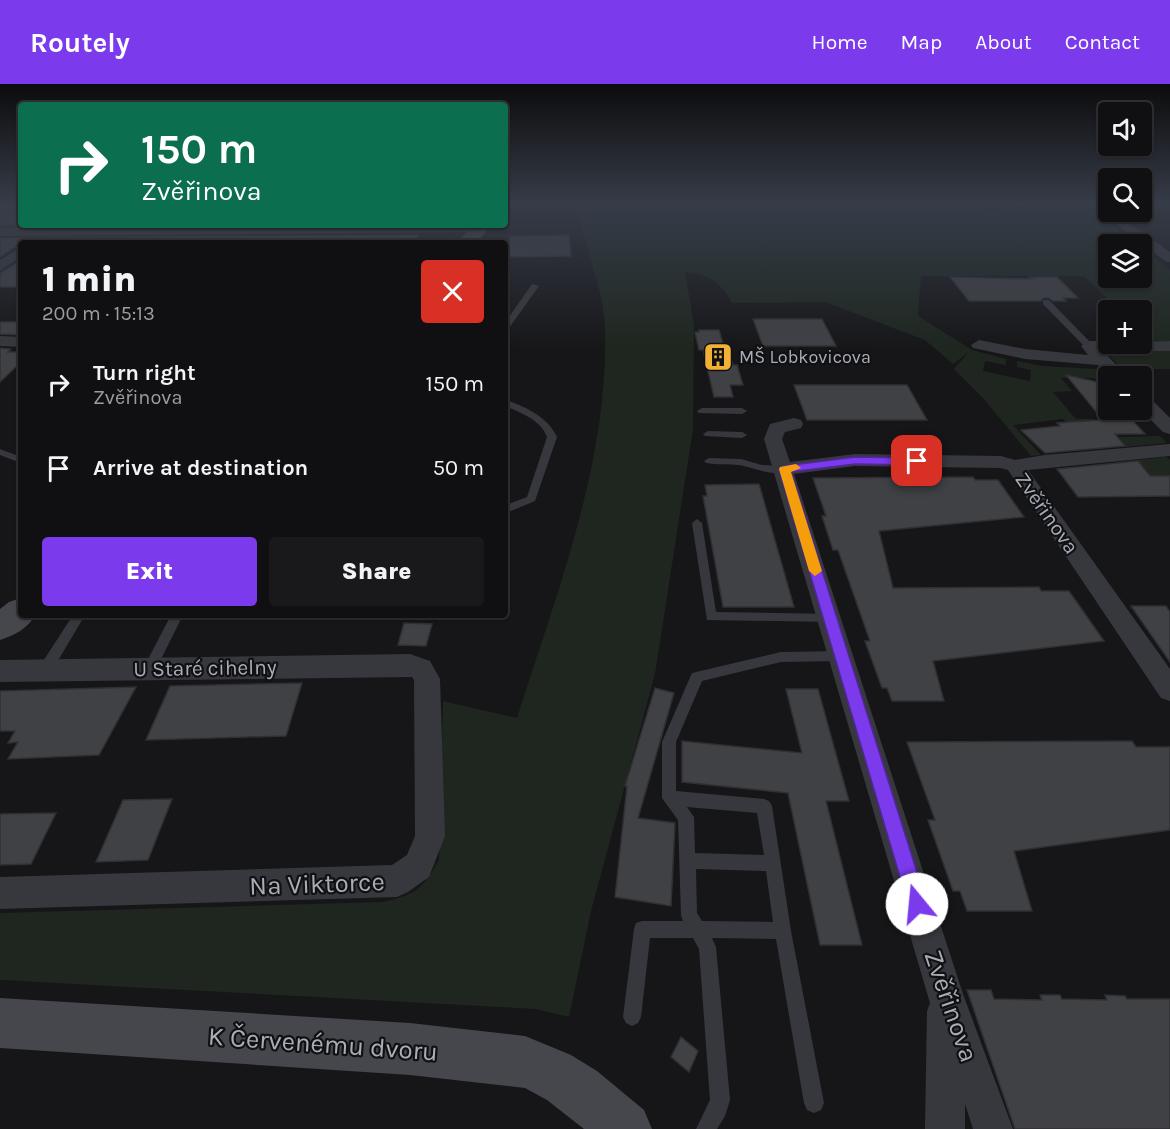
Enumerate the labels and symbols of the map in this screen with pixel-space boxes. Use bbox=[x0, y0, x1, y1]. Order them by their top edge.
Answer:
building icon: MŠ Lobkovicova bbox=[702, 341, 734, 373]
place label: MŠ Lobkovicova bbox=[739, 346, 871, 368]
pin bbox=[891, 435, 942, 486]
street label: Zvěřinova bbox=[1010, 468, 1084, 558]
street label: U Staré cihelny bbox=[133, 655, 277, 681]
street label: Na Viktorce bbox=[249, 866, 385, 902]
position arrow bbox=[885, 872, 949, 936]
street label: Zvěřinova bbox=[917, 946, 985, 1066]
street label: K Červenému dvoru bbox=[207, 1020, 439, 1067]

